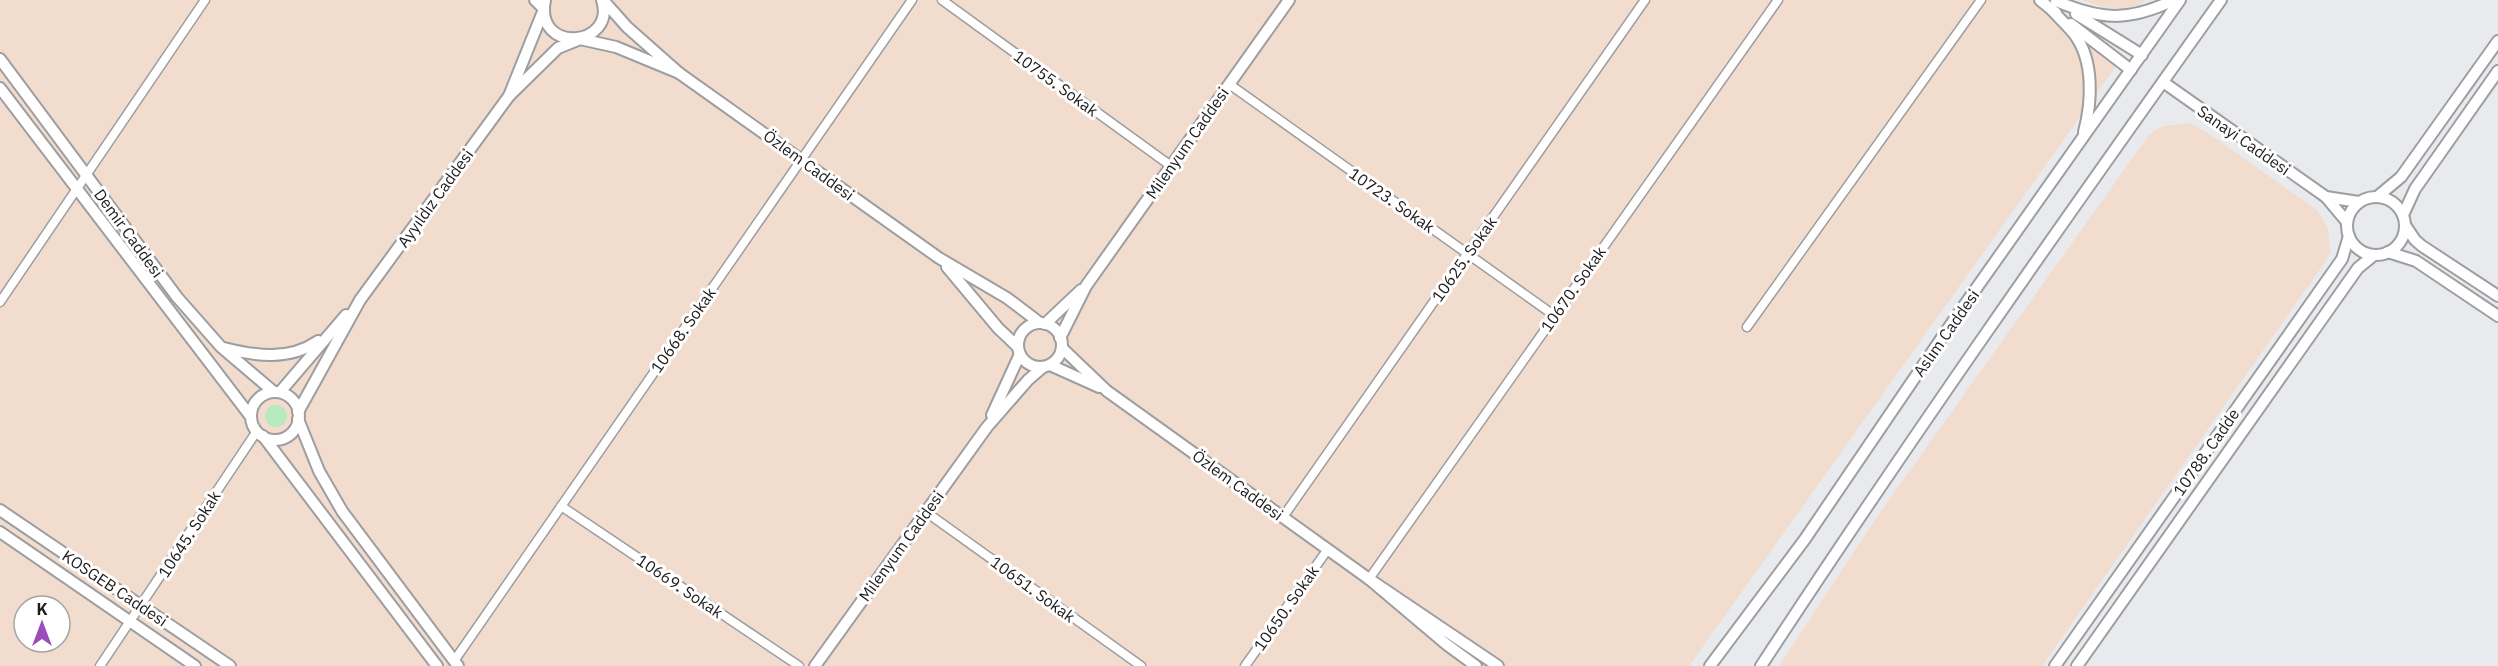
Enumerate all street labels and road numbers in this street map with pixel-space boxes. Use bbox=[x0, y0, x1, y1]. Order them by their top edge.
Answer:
street label: 10755. Sokak bbox=[1010, 46, 1103, 121]
street label: Milenyum Caddesi bbox=[1141, 83, 1233, 203]
street label: Sanayi Caddesi bbox=[2194, 101, 2294, 179]
street label: Özlem Caddesi bbox=[760, 125, 858, 205]
street label: Ayyıldız Caddesi bbox=[393, 145, 477, 251]
street label: 10723. Sokak bbox=[1345, 163, 1439, 237]
street label: Demir Caddesi bbox=[90, 185, 168, 281]
street label: 10625. Sokak bbox=[1427, 212, 1501, 306]
street label: 10670. Sokak bbox=[1536, 242, 1610, 336]
street label: 10668. Sokak bbox=[646, 283, 720, 377]
street label: Aslım Caddesi bbox=[1909, 286, 1983, 380]
street label: 10788. Cadde bbox=[2169, 404, 2244, 499]
street label: Özlem Caddesi bbox=[1189, 445, 1287, 525]
street label: 10645. Sokak bbox=[153, 486, 225, 581]
street label: Milenyum Caddesi bbox=[854, 487, 948, 605]
street label: KOSGEB Caddesi bbox=[59, 545, 171, 631]
street label: 10669. Sokak bbox=[633, 550, 727, 622]
street label: 10651. Sokak bbox=[987, 552, 1080, 627]
street label: 10650. Sokak bbox=[1249, 561, 1323, 655]

